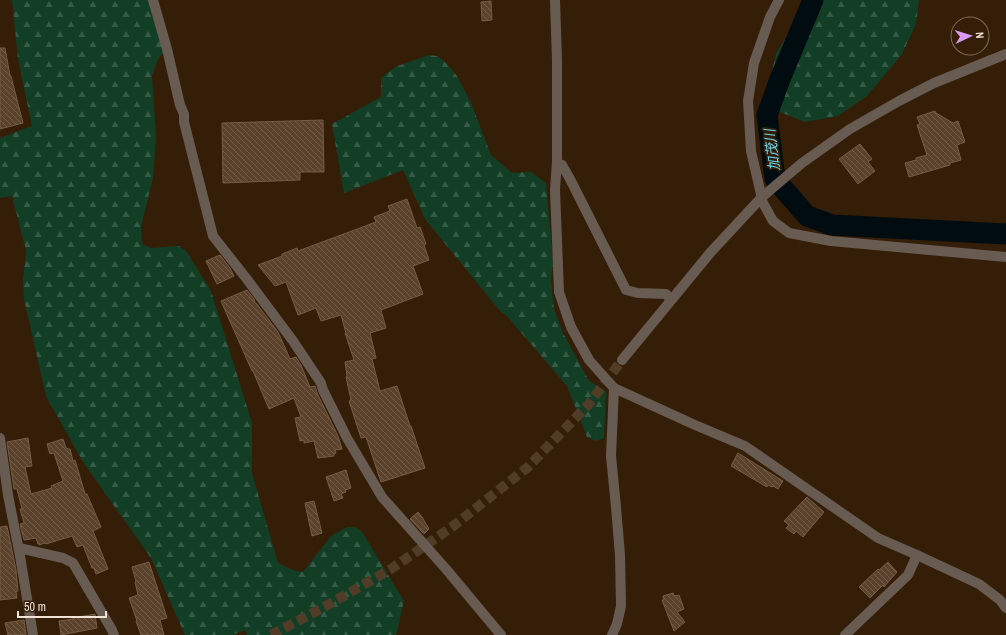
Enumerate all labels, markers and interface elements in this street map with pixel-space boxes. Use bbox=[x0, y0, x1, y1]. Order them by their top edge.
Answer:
north arrow bbox=[950, 16, 990, 56]
text: N bbox=[973, 32, 987, 39]
water label: 加茂川 bbox=[760, 126, 783, 172]
scale bar bbox=[18, 593, 106, 619]
text: 50 m bbox=[24, 599, 46, 615]

